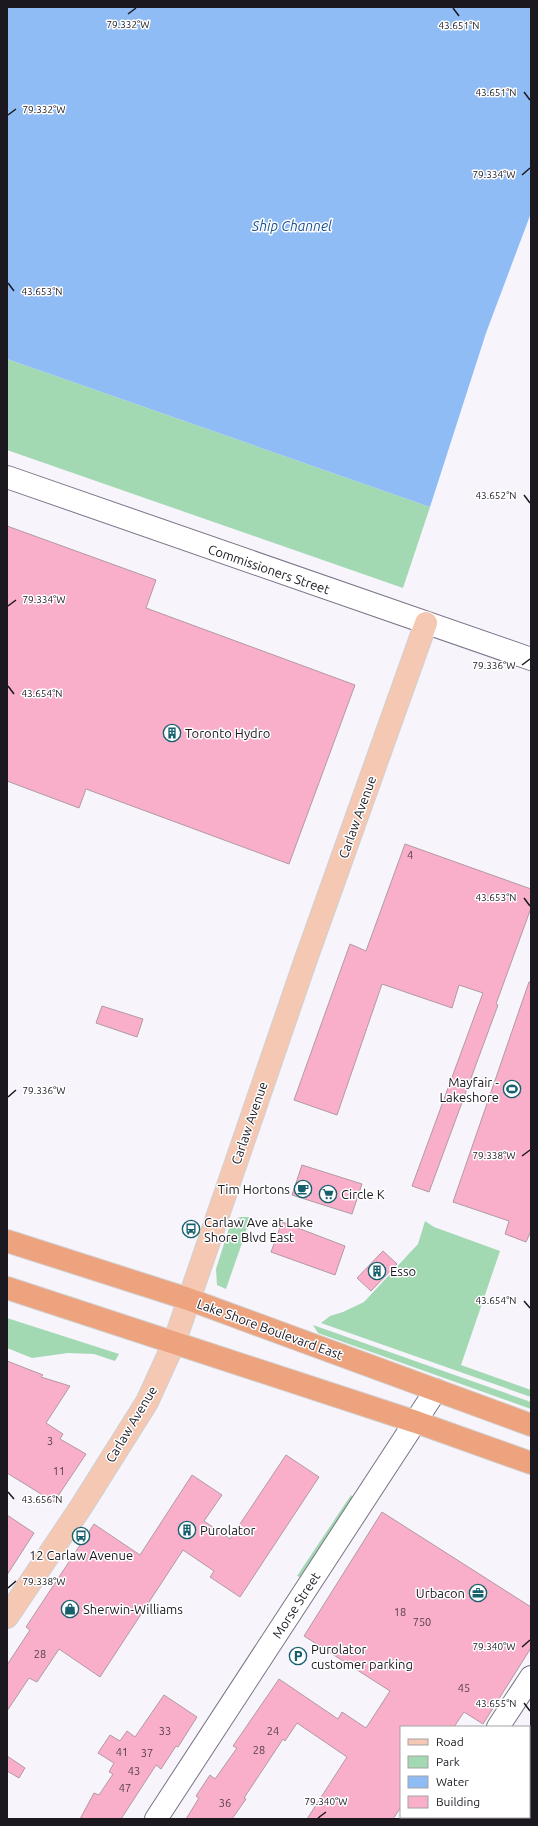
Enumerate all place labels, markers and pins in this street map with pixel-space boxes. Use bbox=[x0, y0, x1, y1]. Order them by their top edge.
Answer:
building icon: Toronto Hydro bbox=[162, 723, 182, 743]
place label: Toronto Hydro bbox=[185, 726, 270, 740]
place label: Mayfair - Lakeshore bbox=[439, 1075, 499, 1104]
sports icon: Mayfair - Lakeshore bbox=[502, 1079, 522, 1099]
cafe icon: Tim Hortons bbox=[293, 1179, 313, 1199]
place label: Tim Hortons bbox=[218, 1182, 290, 1196]
supermarket icon: Circle K bbox=[318, 1184, 338, 1204]
place label: Circle K bbox=[341, 1187, 385, 1201]
place label: Carlaw Ave at Lake Shore Blvd East bbox=[204, 1215, 313, 1244]
bus stop icon: Carlaw Ave at Lake Shore Blvd East bbox=[181, 1219, 201, 1239]
building icon: Esso bbox=[367, 1261, 387, 1281]
place label: Esso bbox=[390, 1264, 416, 1278]
building icon: Purolator bbox=[177, 1520, 197, 1540]
place label: Purolator bbox=[200, 1523, 256, 1537]
bus stop icon: 12 Carlaw Avenue bbox=[71, 1526, 91, 1546]
place label: 12 Carlaw Avenue bbox=[29, 1548, 133, 1562]
office icon: Urbacon bbox=[468, 1583, 488, 1603]
place label: Urbacon bbox=[416, 1586, 465, 1600]
shop icon: Sherwin-Williams bbox=[60, 1599, 80, 1619]
place label: Sherwin-Williams bbox=[83, 1602, 183, 1616]
place label: Purolator customer parking bbox=[311, 1642, 413, 1671]
parking icon: Purolator customer parking bbox=[288, 1646, 308, 1666]

